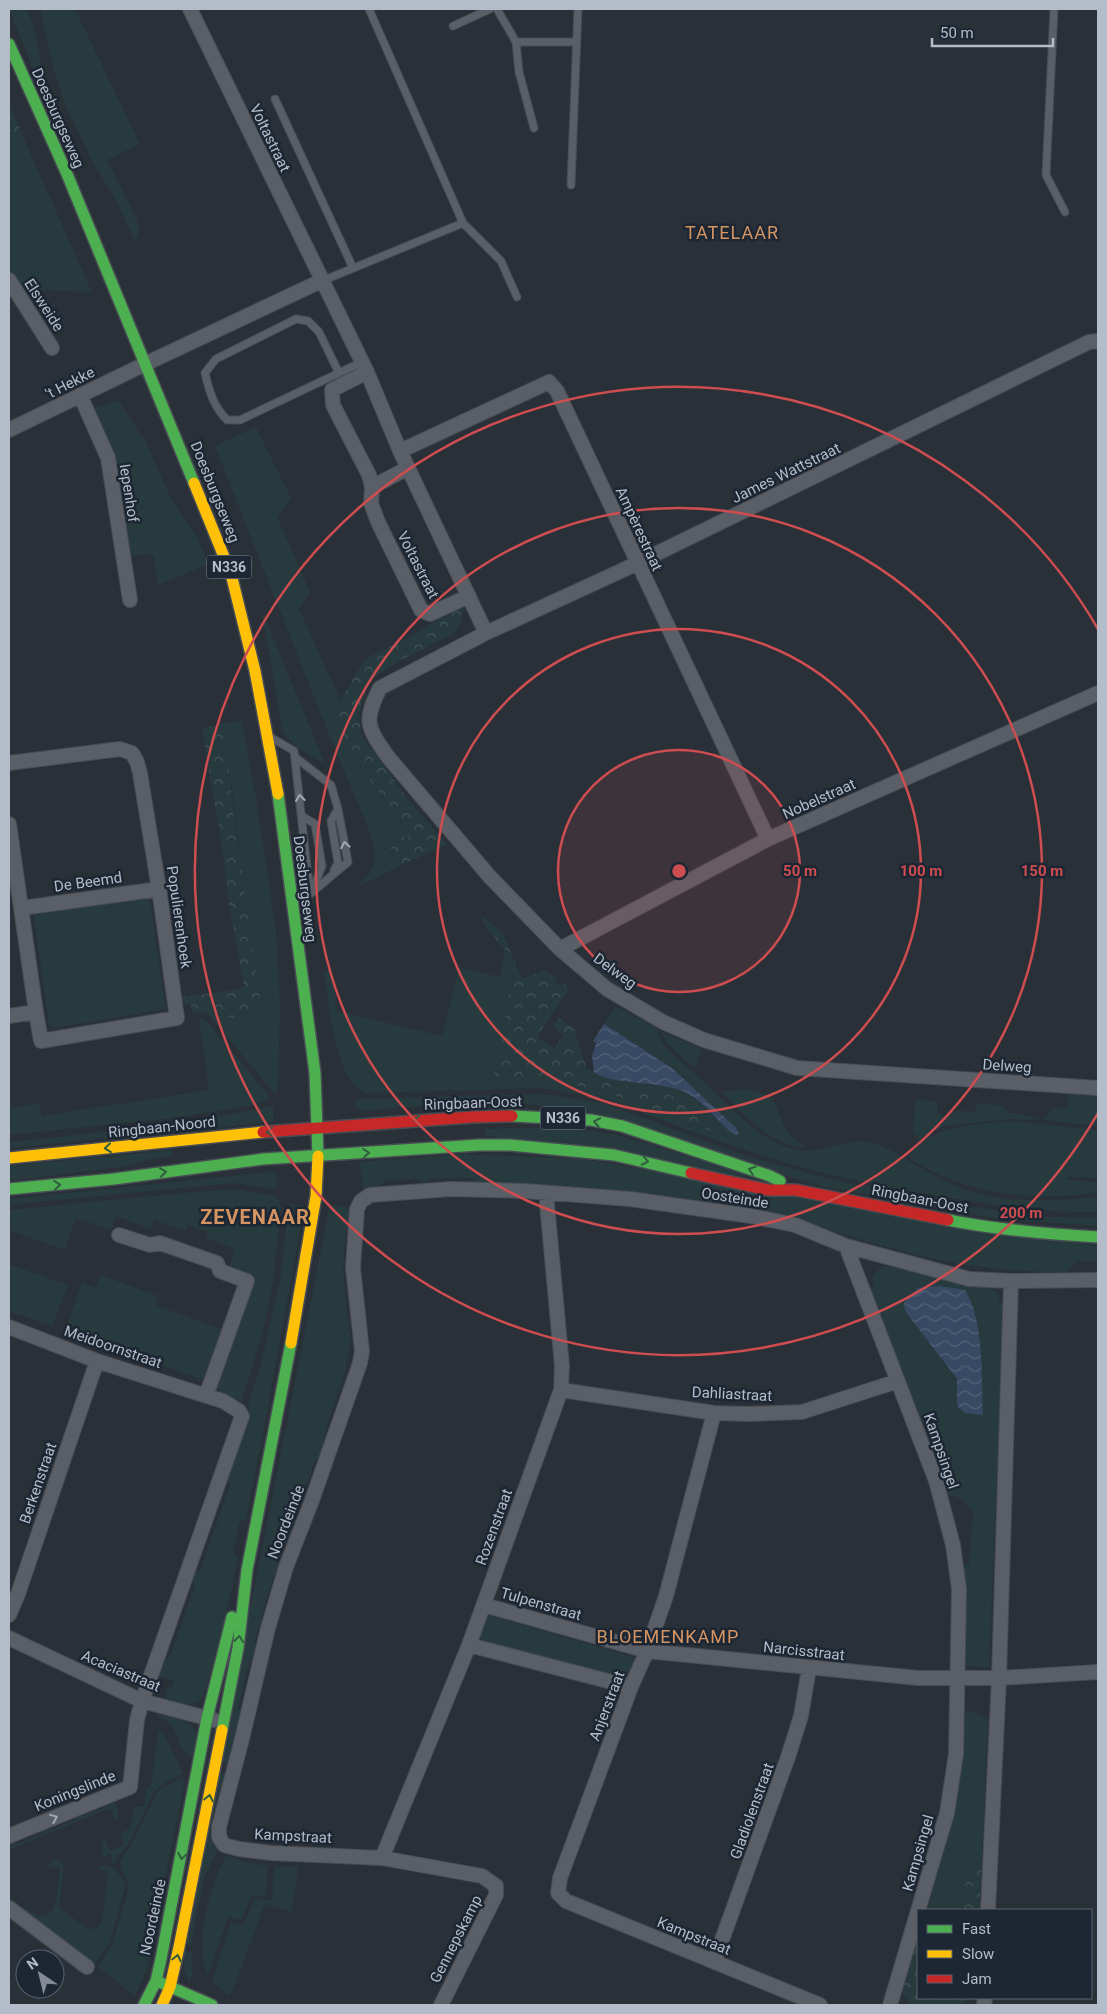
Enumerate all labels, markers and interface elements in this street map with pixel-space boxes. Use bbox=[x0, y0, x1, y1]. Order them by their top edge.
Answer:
scale bar bbox=[932, 15, 1053, 47]
text: 50 m bbox=[940, 24, 974, 42]
street label: Doesburgseweg bbox=[28, 65, 88, 171]
street label: Voltastraat bbox=[246, 101, 294, 175]
district label: TATELAAR bbox=[685, 222, 779, 243]
street label: Elsweide bbox=[20, 275, 68, 335]
street label: 't Hekke bbox=[42, 363, 98, 403]
street label: Doesburgseweg bbox=[187, 439, 243, 545]
street label: James Wattstraat bbox=[729, 439, 843, 507]
street label: Iepenhof bbox=[116, 463, 143, 524]
street label: Ampèrestraat bbox=[612, 484, 666, 574]
street label: Voltastraat bbox=[393, 528, 443, 602]
road number: N336 bbox=[206, 556, 252, 578]
street label: Nobelstraat bbox=[780, 775, 858, 823]
one-way arrow bbox=[295, 794, 306, 802]
street label: Doesburgseweg bbox=[290, 835, 320, 943]
one-way arrow bbox=[340, 841, 350, 850]
centre of rings bbox=[670, 862, 688, 880]
text: 50 m bbox=[783, 862, 817, 880]
text: 100 m bbox=[900, 862, 942, 880]
text: 150 m bbox=[1021, 862, 1063, 880]
street label: Populierenhoek bbox=[163, 865, 195, 970]
street label: De Beemd bbox=[53, 868, 123, 896]
street label: Delweg bbox=[590, 949, 640, 993]
street label: Delweg bbox=[982, 1055, 1032, 1077]
street label: Ringbaan-Oost bbox=[424, 1092, 523, 1114]
road number: N336 bbox=[540, 1106, 586, 1130]
street label: Ringbaan-Noord bbox=[107, 1112, 217, 1142]
one-way arrow bbox=[413, 1115, 421, 1126]
one-way arrow bbox=[592, 1117, 601, 1127]
one-way arrow bbox=[265, 1126, 273, 1137]
one-way arrow bbox=[104, 1142, 112, 1153]
one-way arrow bbox=[363, 1148, 371, 1159]
one-way arrow bbox=[641, 1155, 649, 1166]
one-way arrow bbox=[748, 1166, 757, 1176]
one-way arrow bbox=[159, 1167, 167, 1178]
one-way arrow bbox=[54, 1179, 62, 1190]
street label: Ringbaan-Oost bbox=[870, 1181, 970, 1217]
street label: Oosteinde bbox=[700, 1184, 770, 1212]
text: 200 m bbox=[1000, 1204, 1042, 1222]
district label: ZEVENAAR bbox=[200, 1205, 310, 1229]
street label: Meidoornstraat bbox=[62, 1322, 164, 1372]
street label: Dahliastraat bbox=[691, 1383, 773, 1405]
street label: Kampsingel bbox=[920, 1411, 962, 1491]
street label: Berkenstraat bbox=[16, 1440, 60, 1526]
street label: Noordeinde bbox=[264, 1483, 308, 1561]
street label: Rozenstraat bbox=[472, 1486, 516, 1568]
street label: Tulpenstraat bbox=[498, 1584, 584, 1624]
district label: BLOEMENKAMP bbox=[597, 1626, 739, 1647]
one-way arrow bbox=[233, 1634, 244, 1642]
street label: Narcisstraat bbox=[762, 1638, 846, 1664]
street label: Acaciastraat bbox=[79, 1646, 163, 1696]
street label: Anjerstraat bbox=[585, 1668, 629, 1743]
street label: Gladiolenstraat bbox=[726, 1760, 778, 1862]
street label: Koningslinde bbox=[32, 1767, 118, 1815]
one-way arrow bbox=[203, 1794, 214, 1803]
one-way arrow bbox=[49, 1813, 58, 1824]
street label: Kampsingel bbox=[898, 1813, 938, 1893]
street label: Kampstraat bbox=[254, 1825, 332, 1847]
one-way arrow bbox=[177, 1851, 188, 1860]
street label: Noordeinde bbox=[136, 1877, 170, 1957]
street label: Gennepskamp bbox=[426, 1892, 486, 1986]
legend bbox=[917, 1909, 1092, 1999]
street label: Kampstraat bbox=[655, 1913, 734, 1959]
text: Fast bbox=[962, 1920, 991, 1938]
text: Slow bbox=[962, 1945, 994, 1963]
north arrow bbox=[15, 1949, 65, 1999]
one-way arrow bbox=[171, 1953, 182, 1962]
text: N bbox=[24, 1954, 41, 1973]
text: Jam bbox=[962, 1970, 992, 1988]

